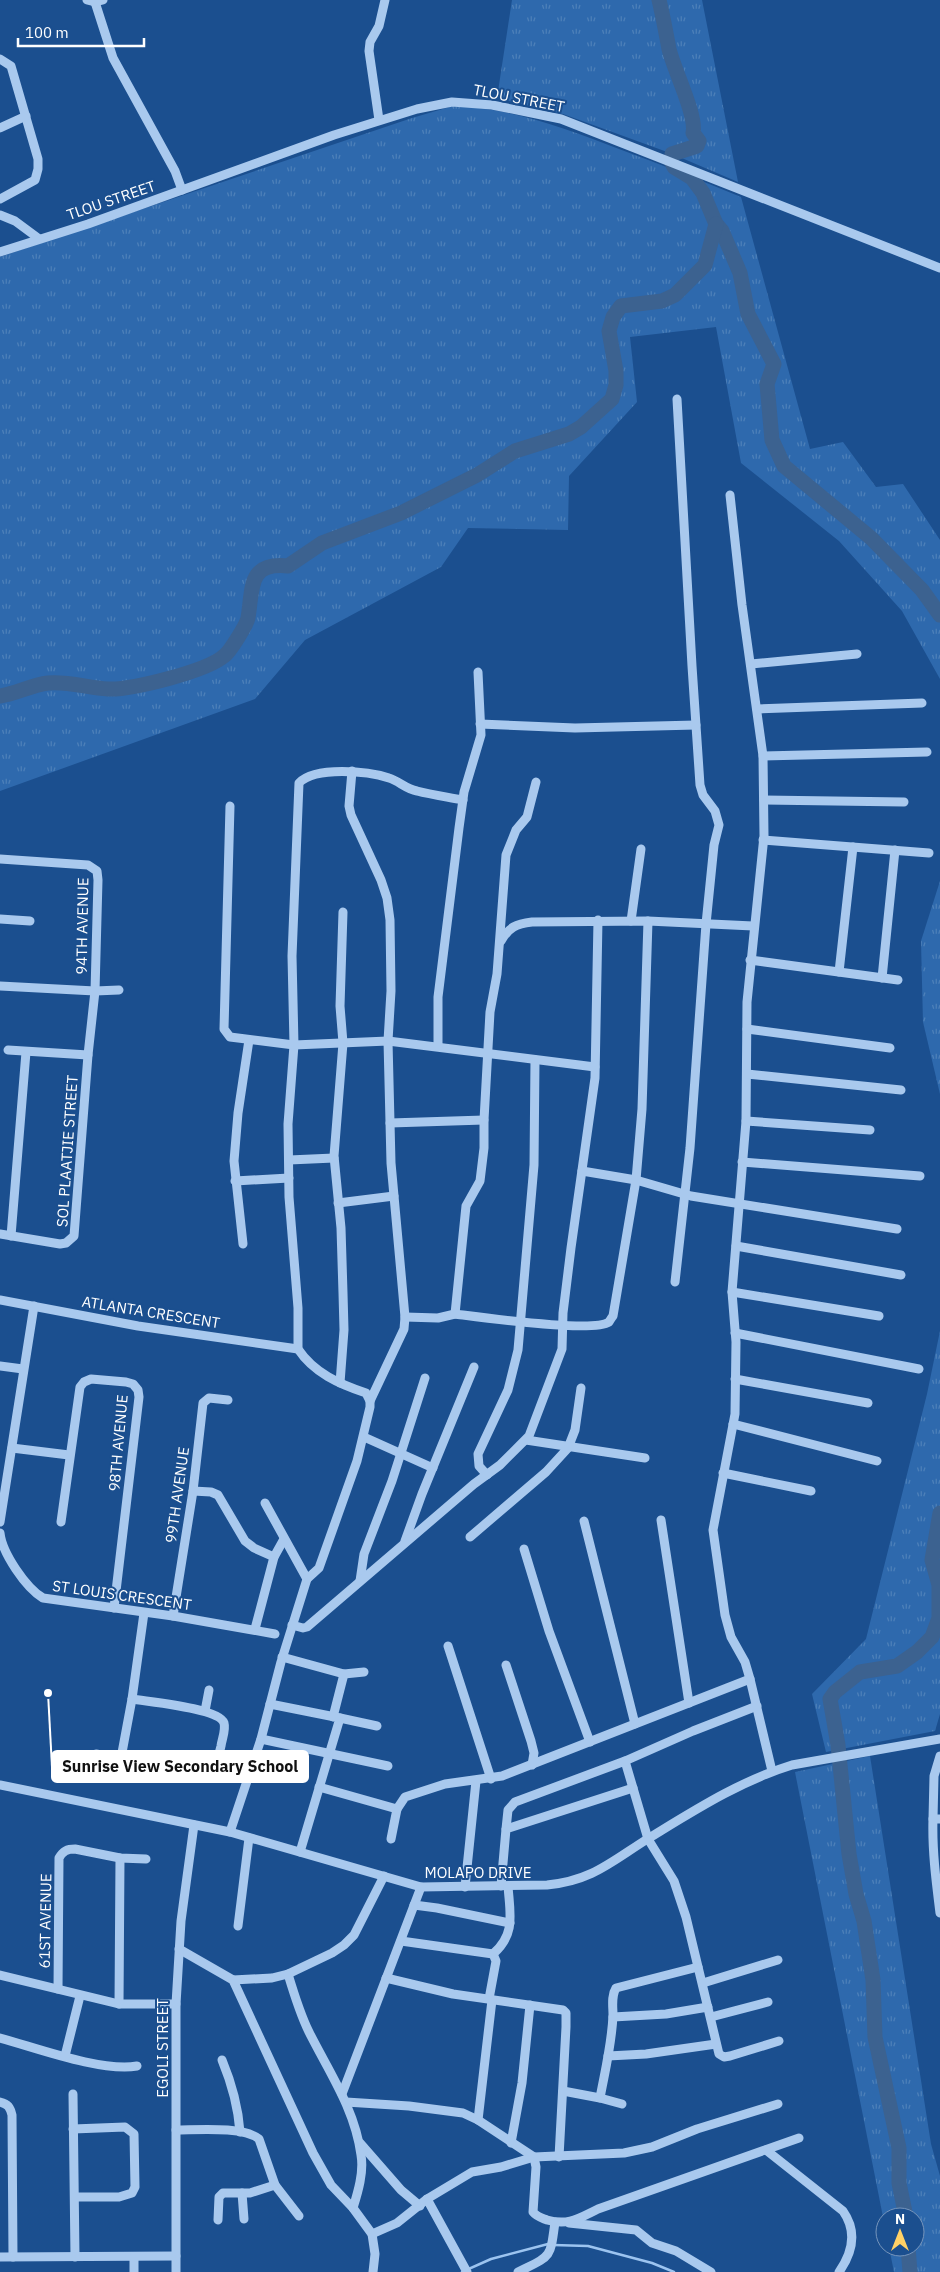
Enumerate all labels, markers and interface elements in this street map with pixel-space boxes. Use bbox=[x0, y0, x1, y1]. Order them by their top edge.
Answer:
scale bar bbox=[18, 15, 144, 47]
text: 100 m bbox=[25, 23, 69, 42]
street label: TLOU STREET bbox=[472, 80, 567, 116]
street label: TLOU STREET bbox=[64, 176, 158, 224]
street label: 94TH AVENUE bbox=[72, 877, 92, 975]
street label: SOL PLAATJIE STREET bbox=[52, 1074, 82, 1228]
street label: ATLANTA CRESCENT bbox=[81, 1292, 222, 1332]
street label: 98TH AVENUE bbox=[104, 1394, 132, 1492]
street label: 99TH AVENUE bbox=[161, 1446, 193, 1544]
street label: ST LOUIS CRESCENT bbox=[51, 1576, 193, 1614]
callout: Sunrise View Secondary School bbox=[52, 1751, 308, 1782]
text: Sunrise View Secondary School bbox=[62, 1756, 298, 1776]
street label: MOLAPO DRIVE bbox=[424, 1863, 532, 1882]
street label: 61ST AVENUE bbox=[35, 1873, 55, 1969]
street label: EGOLI STREET bbox=[153, 1998, 172, 2098]
north arrow bbox=[875, 2207, 925, 2257]
text: N bbox=[895, 2210, 905, 2228]

